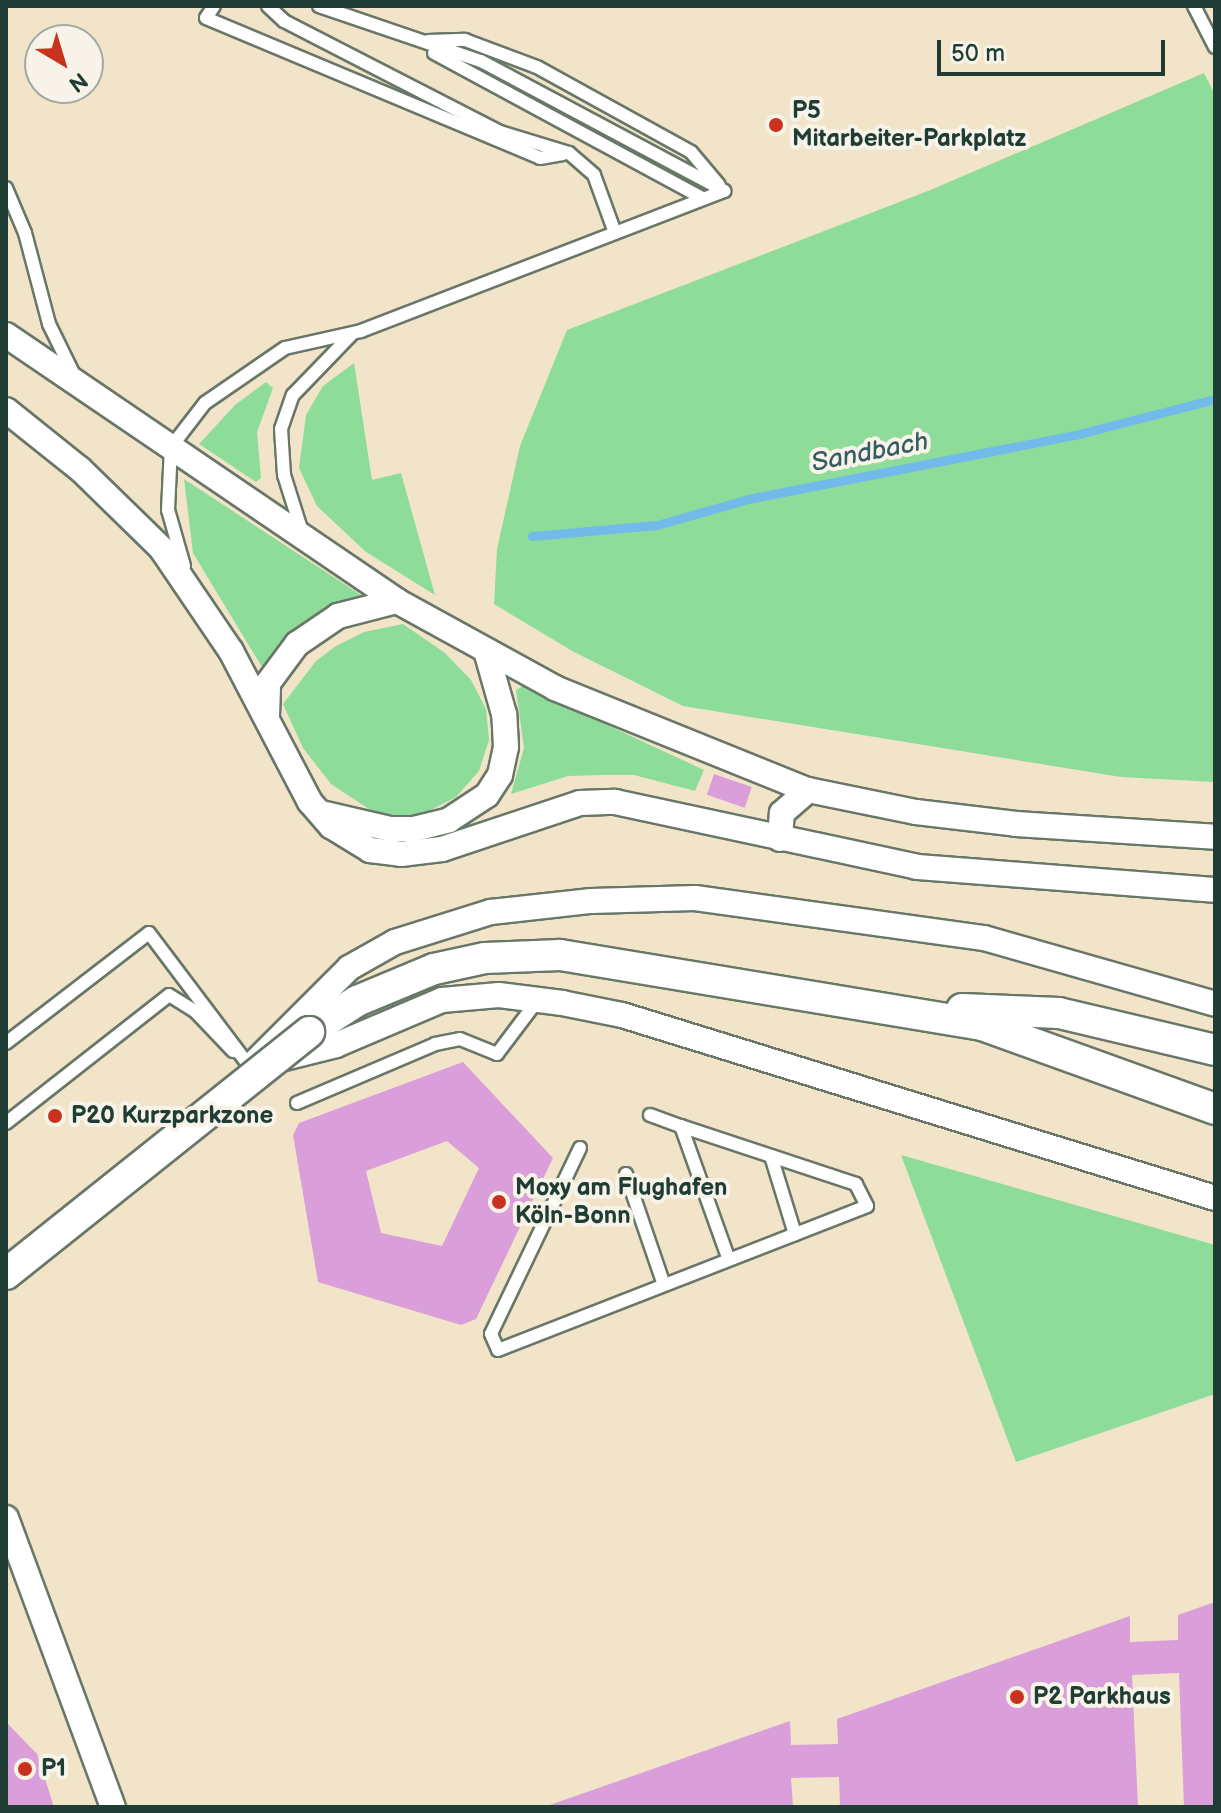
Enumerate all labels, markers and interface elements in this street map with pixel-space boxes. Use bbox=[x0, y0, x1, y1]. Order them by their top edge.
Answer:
north arrow bbox=[24, 24, 104, 104]
scale bar bbox=[941, 24, 1169, 74]
text: 50 m bbox=[951, 39, 1005, 68]
text: N bbox=[63, 66, 93, 97]
place label: P5 Mitarbeiter-Parkplatz bbox=[792, 97, 1026, 153]
marker: P5 Mitarbeiter-Parkplatz bbox=[767, 116, 785, 134]
water label: Sandbach bbox=[809, 426, 931, 480]
place label: P20 Kurzparkzone bbox=[71, 1102, 273, 1130]
marker: P20 Kurzparkzone bbox=[46, 1107, 64, 1125]
place label: Moxy am Flughafen Köln-Bonn bbox=[515, 1174, 728, 1230]
marker: Moxy am Flughafen Köln-Bonn bbox=[490, 1193, 508, 1211]
place label: P2 Parkhaus bbox=[1033, 1683, 1171, 1711]
marker: P2 Parkhaus bbox=[1008, 1688, 1026, 1706]
place label: P1 bbox=[41, 1755, 66, 1783]
marker: P1 bbox=[16, 1760, 34, 1778]

